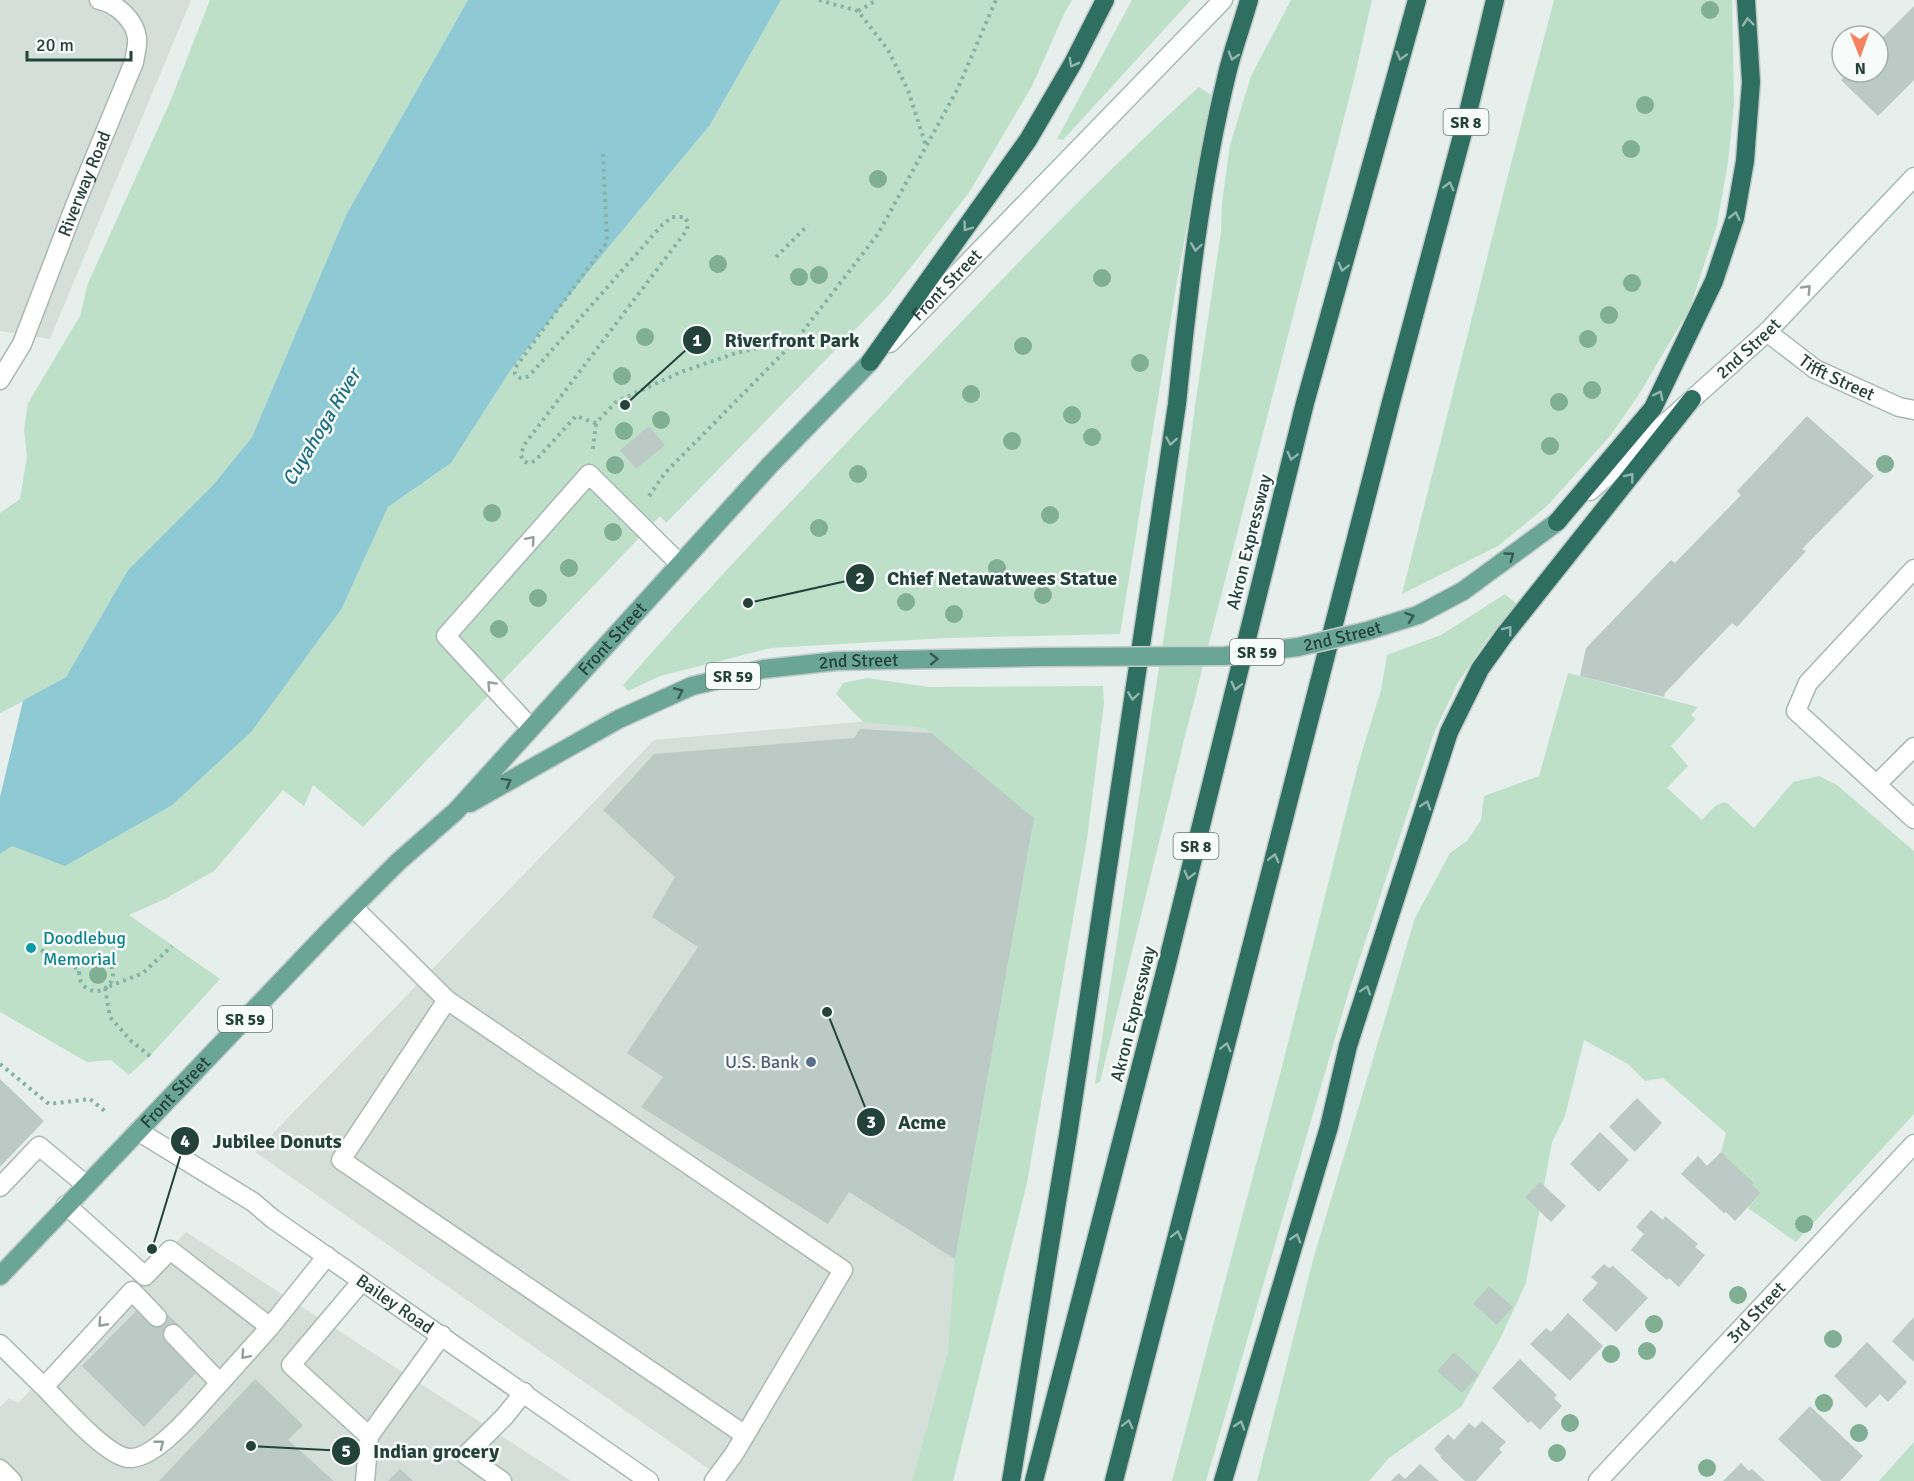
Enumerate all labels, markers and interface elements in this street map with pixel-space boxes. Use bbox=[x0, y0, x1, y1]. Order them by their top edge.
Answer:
one-way arrow bbox=[1742, 17, 1755, 26]
scale bar bbox=[27, 24, 130, 62]
north arrow bbox=[1830, 24, 1890, 84]
text: 20 m bbox=[36, 34, 74, 56]
one-way arrow bbox=[1228, 50, 1240, 61]
one-way arrow bbox=[1396, 50, 1408, 61]
one-way arrow bbox=[1069, 56, 1080, 67]
text: N bbox=[1855, 58, 1866, 78]
road number: SR 8 bbox=[1444, 109, 1488, 135]
street label: Riverway Road bbox=[53, 128, 115, 240]
one-way arrow bbox=[1441, 181, 1454, 191]
one-way arrow bbox=[1728, 211, 1741, 221]
one-way arrow bbox=[964, 220, 975, 231]
one-way arrow bbox=[1191, 243, 1203, 252]
street label: Front Street bbox=[907, 244, 986, 325]
one-way arrow bbox=[1338, 261, 1350, 272]
one-way arrow bbox=[1800, 286, 1811, 297]
street label: 2nd Street bbox=[1711, 313, 1785, 384]
callout: Riverfront Park bbox=[682, 321, 871, 359]
text: Riverfront Park bbox=[725, 328, 860, 353]
text: 1 bbox=[692, 329, 702, 351]
street label: Tifft Street bbox=[1794, 350, 1878, 406]
water label: Cuyahoga River bbox=[277, 362, 367, 490]
one-way arrow bbox=[1652, 390, 1663, 401]
one-way arrow bbox=[1166, 436, 1178, 445]
one-way arrow bbox=[1287, 450, 1300, 460]
street label: Akron Expressway bbox=[1222, 472, 1277, 612]
one-way arrow bbox=[1623, 473, 1634, 484]
one-way arrow bbox=[524, 536, 535, 547]
one-way arrow bbox=[1503, 552, 1514, 563]
callout: Chief Netawatwees Statue bbox=[845, 559, 1129, 597]
text: Chief Netawatwees Statue bbox=[887, 566, 1117, 591]
text: 2 bbox=[855, 567, 865, 589]
street label: Front Street bbox=[573, 598, 651, 680]
one-way arrow bbox=[1404, 612, 1415, 625]
street label: 2nd Street bbox=[1301, 616, 1384, 656]
one-way arrow bbox=[1501, 625, 1512, 636]
road number: SR 59 bbox=[1230, 639, 1284, 665]
street label: 2nd Street bbox=[817, 649, 899, 674]
one-way arrow bbox=[929, 653, 938, 666]
road number: SR 59 bbox=[706, 663, 760, 689]
one-way arrow bbox=[487, 681, 498, 692]
one-way arrow bbox=[1230, 681, 1243, 691]
one-way arrow bbox=[673, 687, 684, 699]
one-way arrow bbox=[1128, 691, 1140, 701]
one-way arrow bbox=[500, 778, 511, 789]
one-way arrow bbox=[1418, 800, 1431, 811]
road number: SR 8 bbox=[1174, 833, 1218, 859]
one-way arrow bbox=[1267, 853, 1279, 864]
one-way arrow bbox=[1184, 870, 1197, 880]
place label: Doodlebug Memorial bbox=[43, 927, 126, 970]
marker: Doodlebug Memorial bbox=[24, 941, 38, 955]
street label: Akron Expressway bbox=[1106, 944, 1161, 1084]
one-way arrow bbox=[1359, 985, 1371, 996]
road number: SR 59 bbox=[218, 1006, 272, 1032]
one-way arrow bbox=[1218, 1042, 1231, 1052]
street label: Front Street bbox=[136, 1051, 215, 1133]
place label: U.S. Bank bbox=[725, 1051, 799, 1073]
marker: U.S. Bank bbox=[804, 1055, 818, 1069]
callout: Acme bbox=[856, 1103, 958, 1141]
text: Acme bbox=[898, 1110, 946, 1135]
text: 3 bbox=[866, 1111, 876, 1133]
callout: Jubilee Donuts bbox=[170, 1122, 354, 1160]
text: Jubilee Donuts bbox=[212, 1129, 342, 1154]
text: 4 bbox=[180, 1130, 190, 1152]
one-way arrow bbox=[1170, 1231, 1182, 1241]
one-way arrow bbox=[1289, 1233, 1301, 1244]
street label: Bailey Road bbox=[352, 1269, 438, 1339]
street label: 3rd Street bbox=[1722, 1277, 1790, 1348]
one-way arrow bbox=[98, 1317, 109, 1327]
one-way arrow bbox=[241, 1348, 252, 1359]
one-way arrow bbox=[1121, 1420, 1134, 1430]
one-way arrow bbox=[1233, 1420, 1245, 1431]
callout: Indian grocery bbox=[331, 1432, 511, 1470]
text: Indian grocery bbox=[373, 1439, 499, 1464]
one-way arrow bbox=[154, 1440, 165, 1451]
text: 5 bbox=[341, 1440, 351, 1462]

